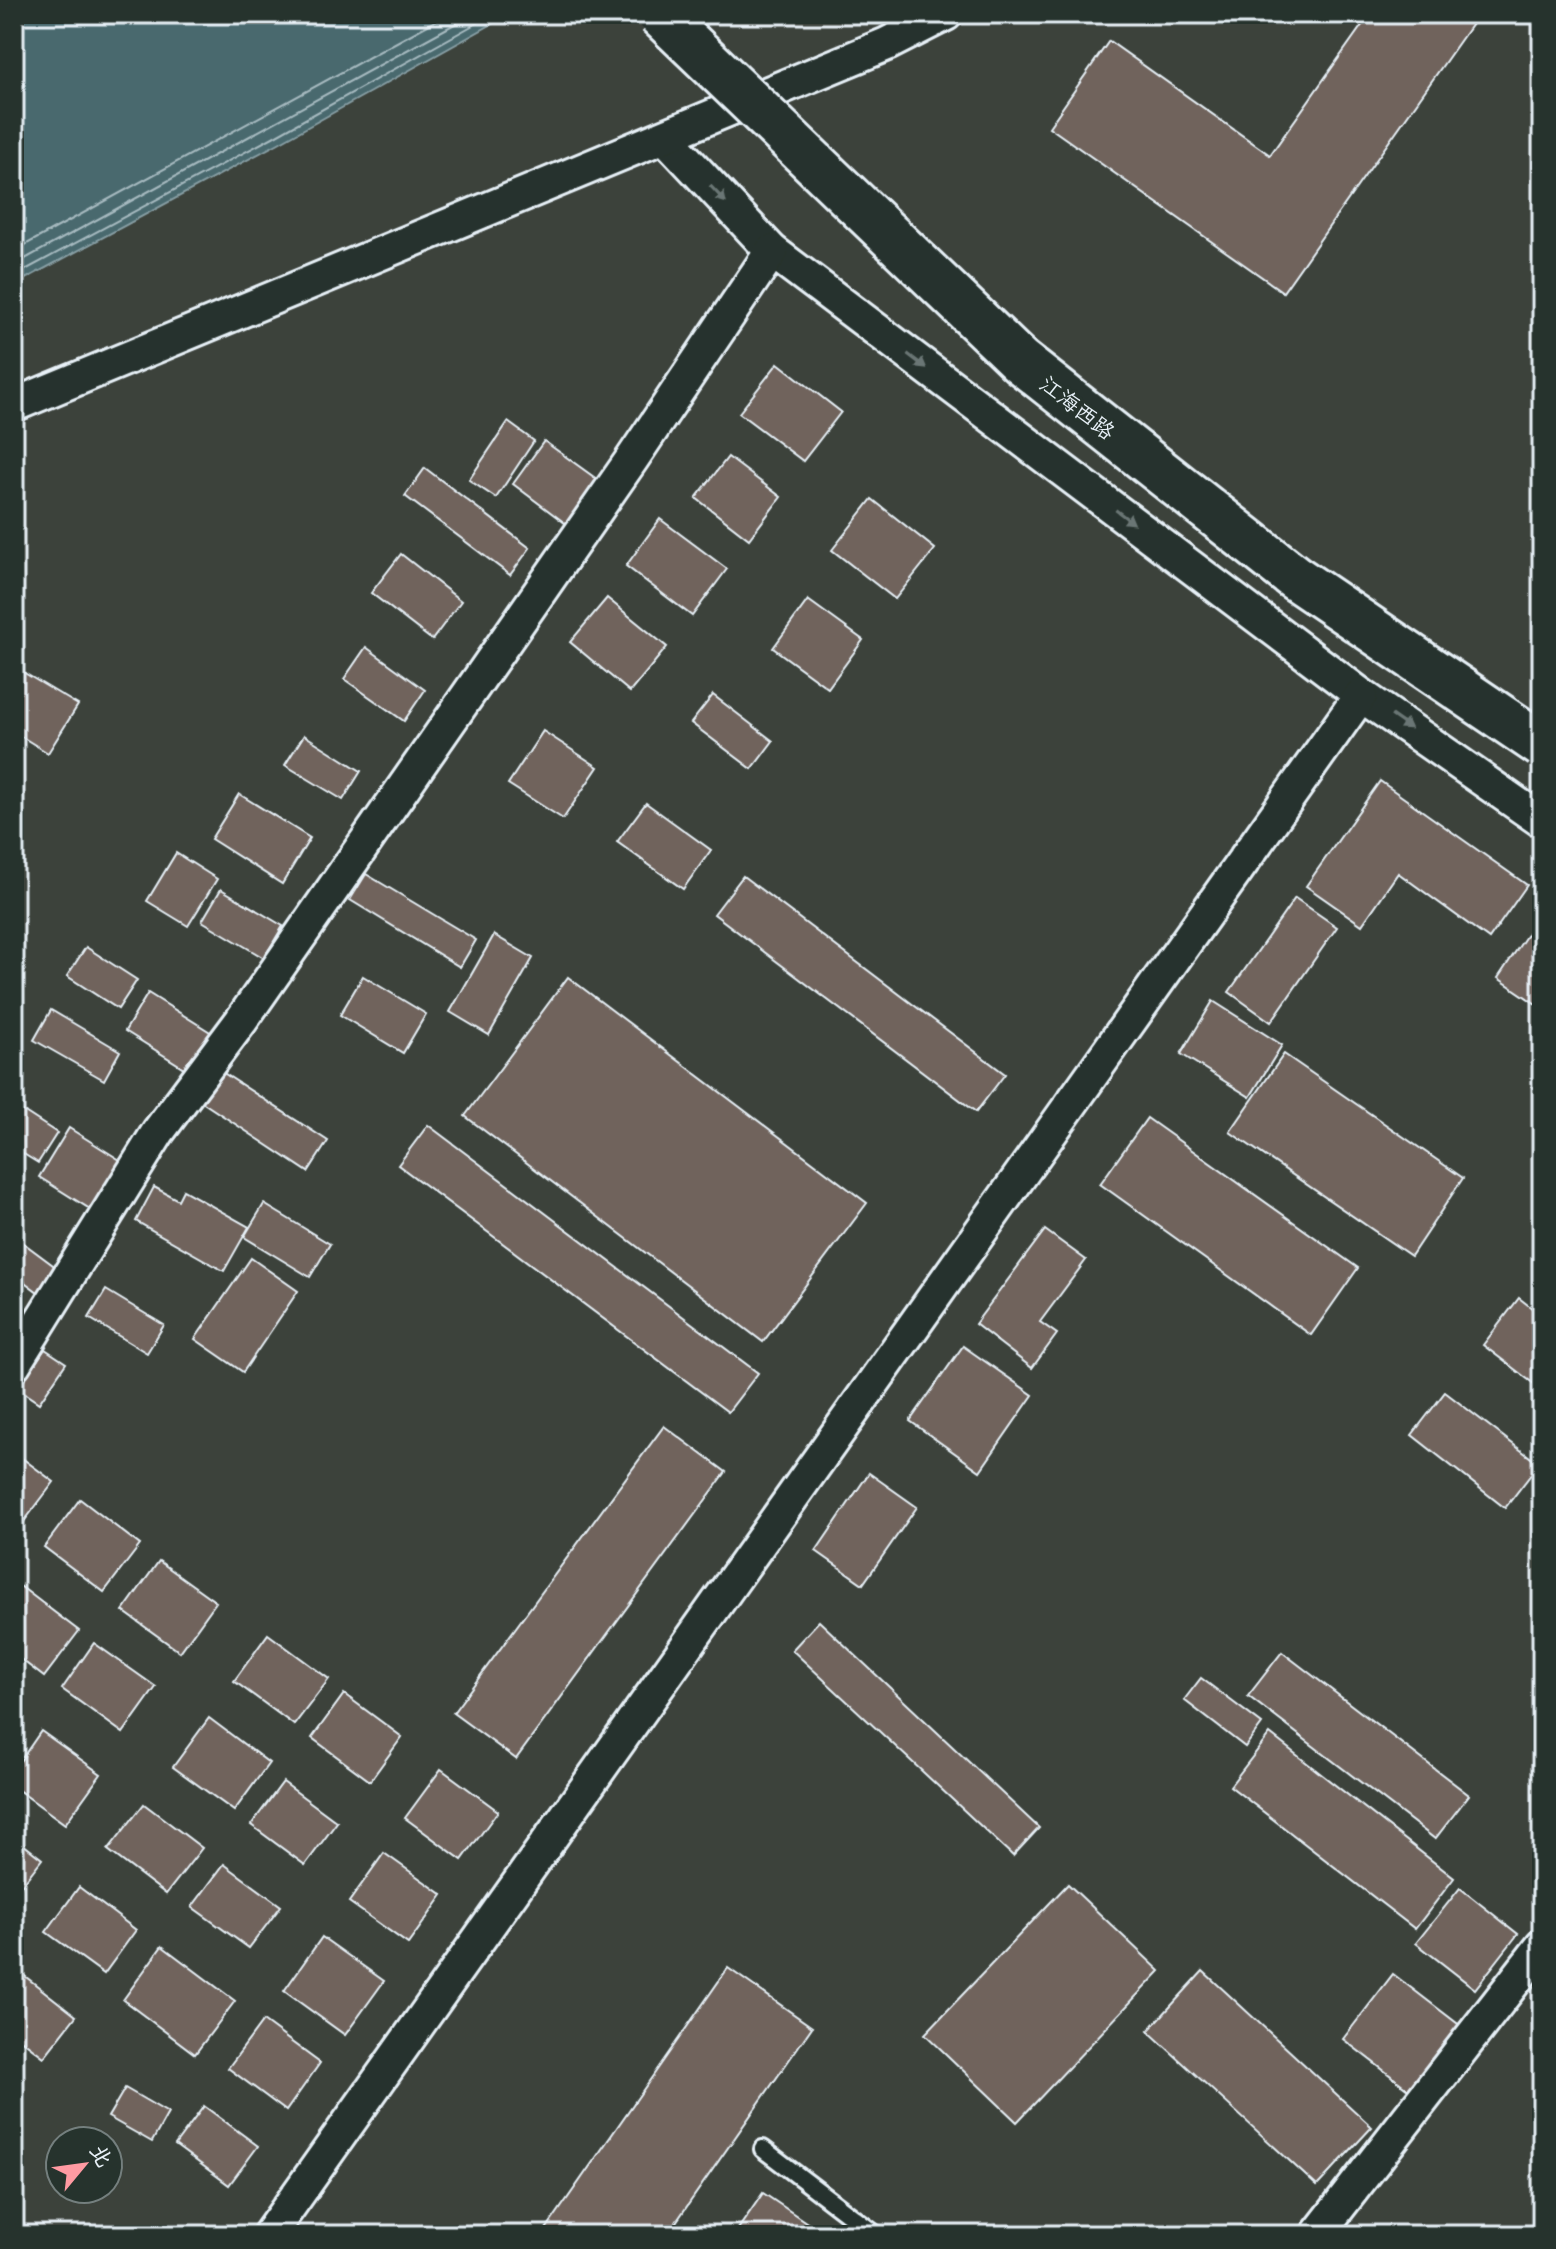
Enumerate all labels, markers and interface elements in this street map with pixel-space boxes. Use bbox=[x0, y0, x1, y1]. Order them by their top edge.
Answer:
one-way arrow bbox=[709, 184, 727, 203]
one-way arrow bbox=[907, 352, 927, 368]
street label: 江海西路 bbox=[1034, 368, 1122, 446]
one-way arrow bbox=[1115, 508, 1135, 524]
one-way arrow bbox=[1390, 714, 1411, 729]
north arrow bbox=[44, 2125, 124, 2205]
text: 北 bbox=[84, 2138, 120, 2172]

